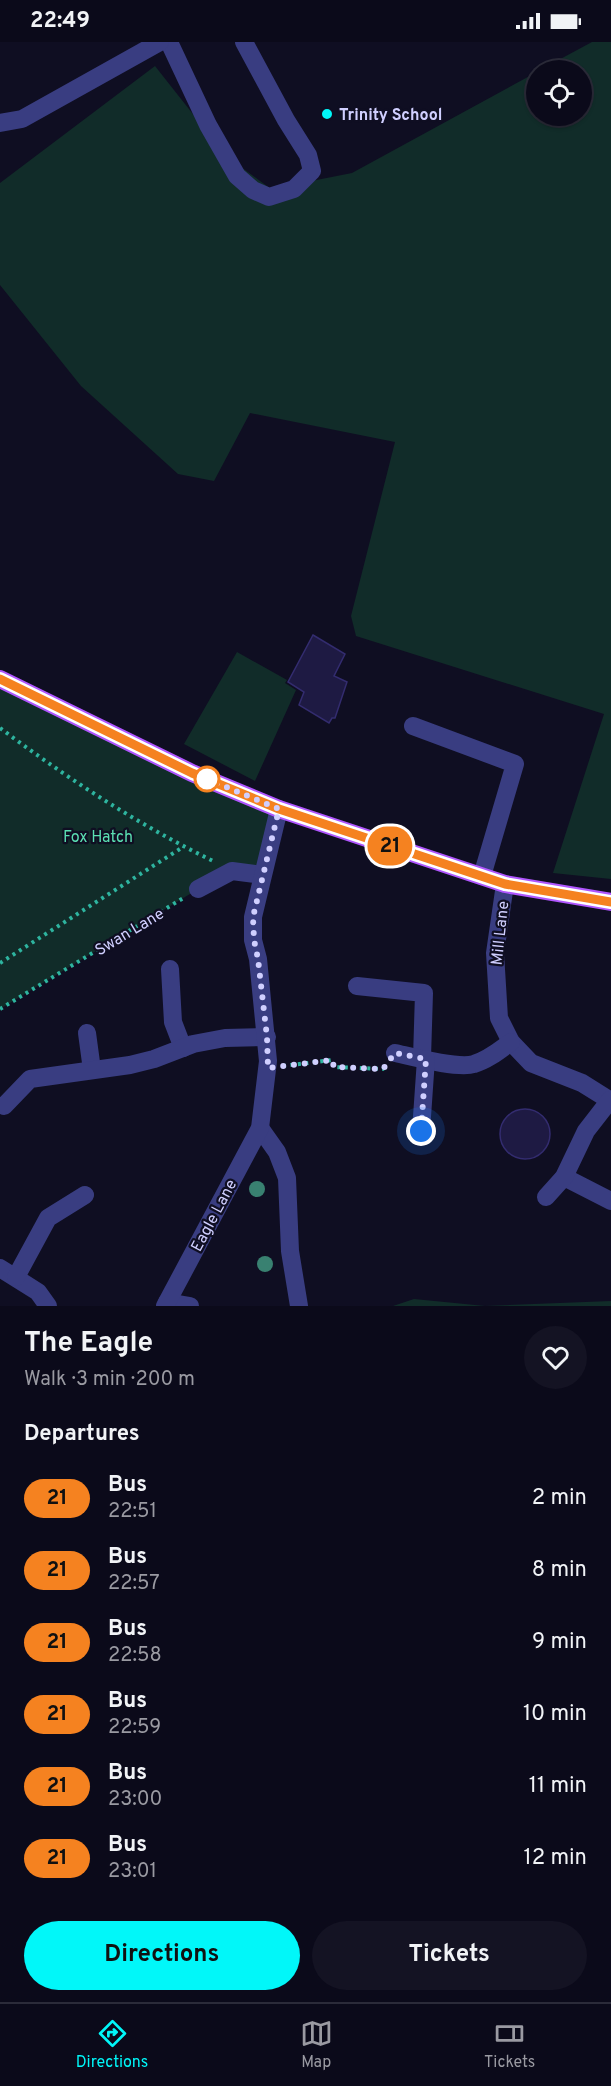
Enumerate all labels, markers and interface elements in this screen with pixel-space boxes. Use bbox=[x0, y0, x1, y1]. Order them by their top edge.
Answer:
text: 22:49 bbox=[30, 8, 90, 35]
map controls bbox=[526, 60, 592, 126]
button: locate bbox=[526, 60, 592, 126]
place label: Trinity School bbox=[339, 106, 442, 126]
marker: Trinity School bbox=[320, 107, 334, 121]
unlabelled marker bbox=[194, 766, 220, 792]
line badge: 21 bbox=[363, 826, 417, 866]
park label: Fox Hatch bbox=[63, 828, 133, 848]
text: 21 bbox=[379, 833, 401, 860]
street label: Mill Lane bbox=[488, 900, 514, 966]
street label: Swan Lane bbox=[92, 904, 168, 961]
your location bbox=[406, 1116, 436, 1146]
street label: Eagle Lane bbox=[187, 1176, 242, 1256]
text: The Eagle bbox=[24, 1326, 153, 1362]
button: heart bbox=[524, 1326, 587, 1389]
text: Walk · 3 min · 200 m bbox=[24, 1367, 195, 1393]
text: Departures bbox=[24, 1421, 140, 1448]
text: Bus bbox=[108, 1472, 147, 1499]
text: 21 bbox=[46, 1485, 68, 1512]
text: 2 min bbox=[532, 1485, 587, 1512]
text: 22:51 bbox=[108, 1499, 157, 1525]
text: Bus bbox=[108, 1544, 147, 1571]
text: 21 bbox=[46, 1557, 68, 1584]
text: 8 min bbox=[532, 1557, 587, 1584]
text: 22:57 bbox=[108, 1571, 160, 1597]
text: Bus bbox=[108, 1616, 147, 1643]
text: 21 bbox=[46, 1629, 68, 1656]
text: 9 min bbox=[532, 1629, 587, 1656]
text: 22:58 bbox=[108, 1643, 162, 1669]
text: Bus bbox=[108, 1688, 147, 1715]
text: 21 bbox=[46, 1701, 68, 1728]
text: 10 min bbox=[523, 1701, 587, 1728]
text: 22:59 bbox=[108, 1715, 161, 1741]
text: Bus bbox=[108, 1760, 147, 1787]
text: 21 bbox=[46, 1773, 68, 1800]
text: 11 min bbox=[529, 1773, 587, 1800]
text: 23:00 bbox=[108, 1787, 162, 1813]
text: Bus bbox=[108, 1832, 147, 1859]
text: 21 bbox=[46, 1845, 68, 1872]
text: 12 min bbox=[524, 1845, 587, 1872]
text: 23:01 bbox=[108, 1859, 157, 1885]
button: Directions bbox=[24, 1921, 300, 1990]
button: Tickets bbox=[312, 1921, 587, 1990]
tab: Directions bbox=[76, 2017, 148, 2073]
tab: Map bbox=[300, 2017, 333, 2073]
tab: Tickets bbox=[484, 2017, 535, 2073]

